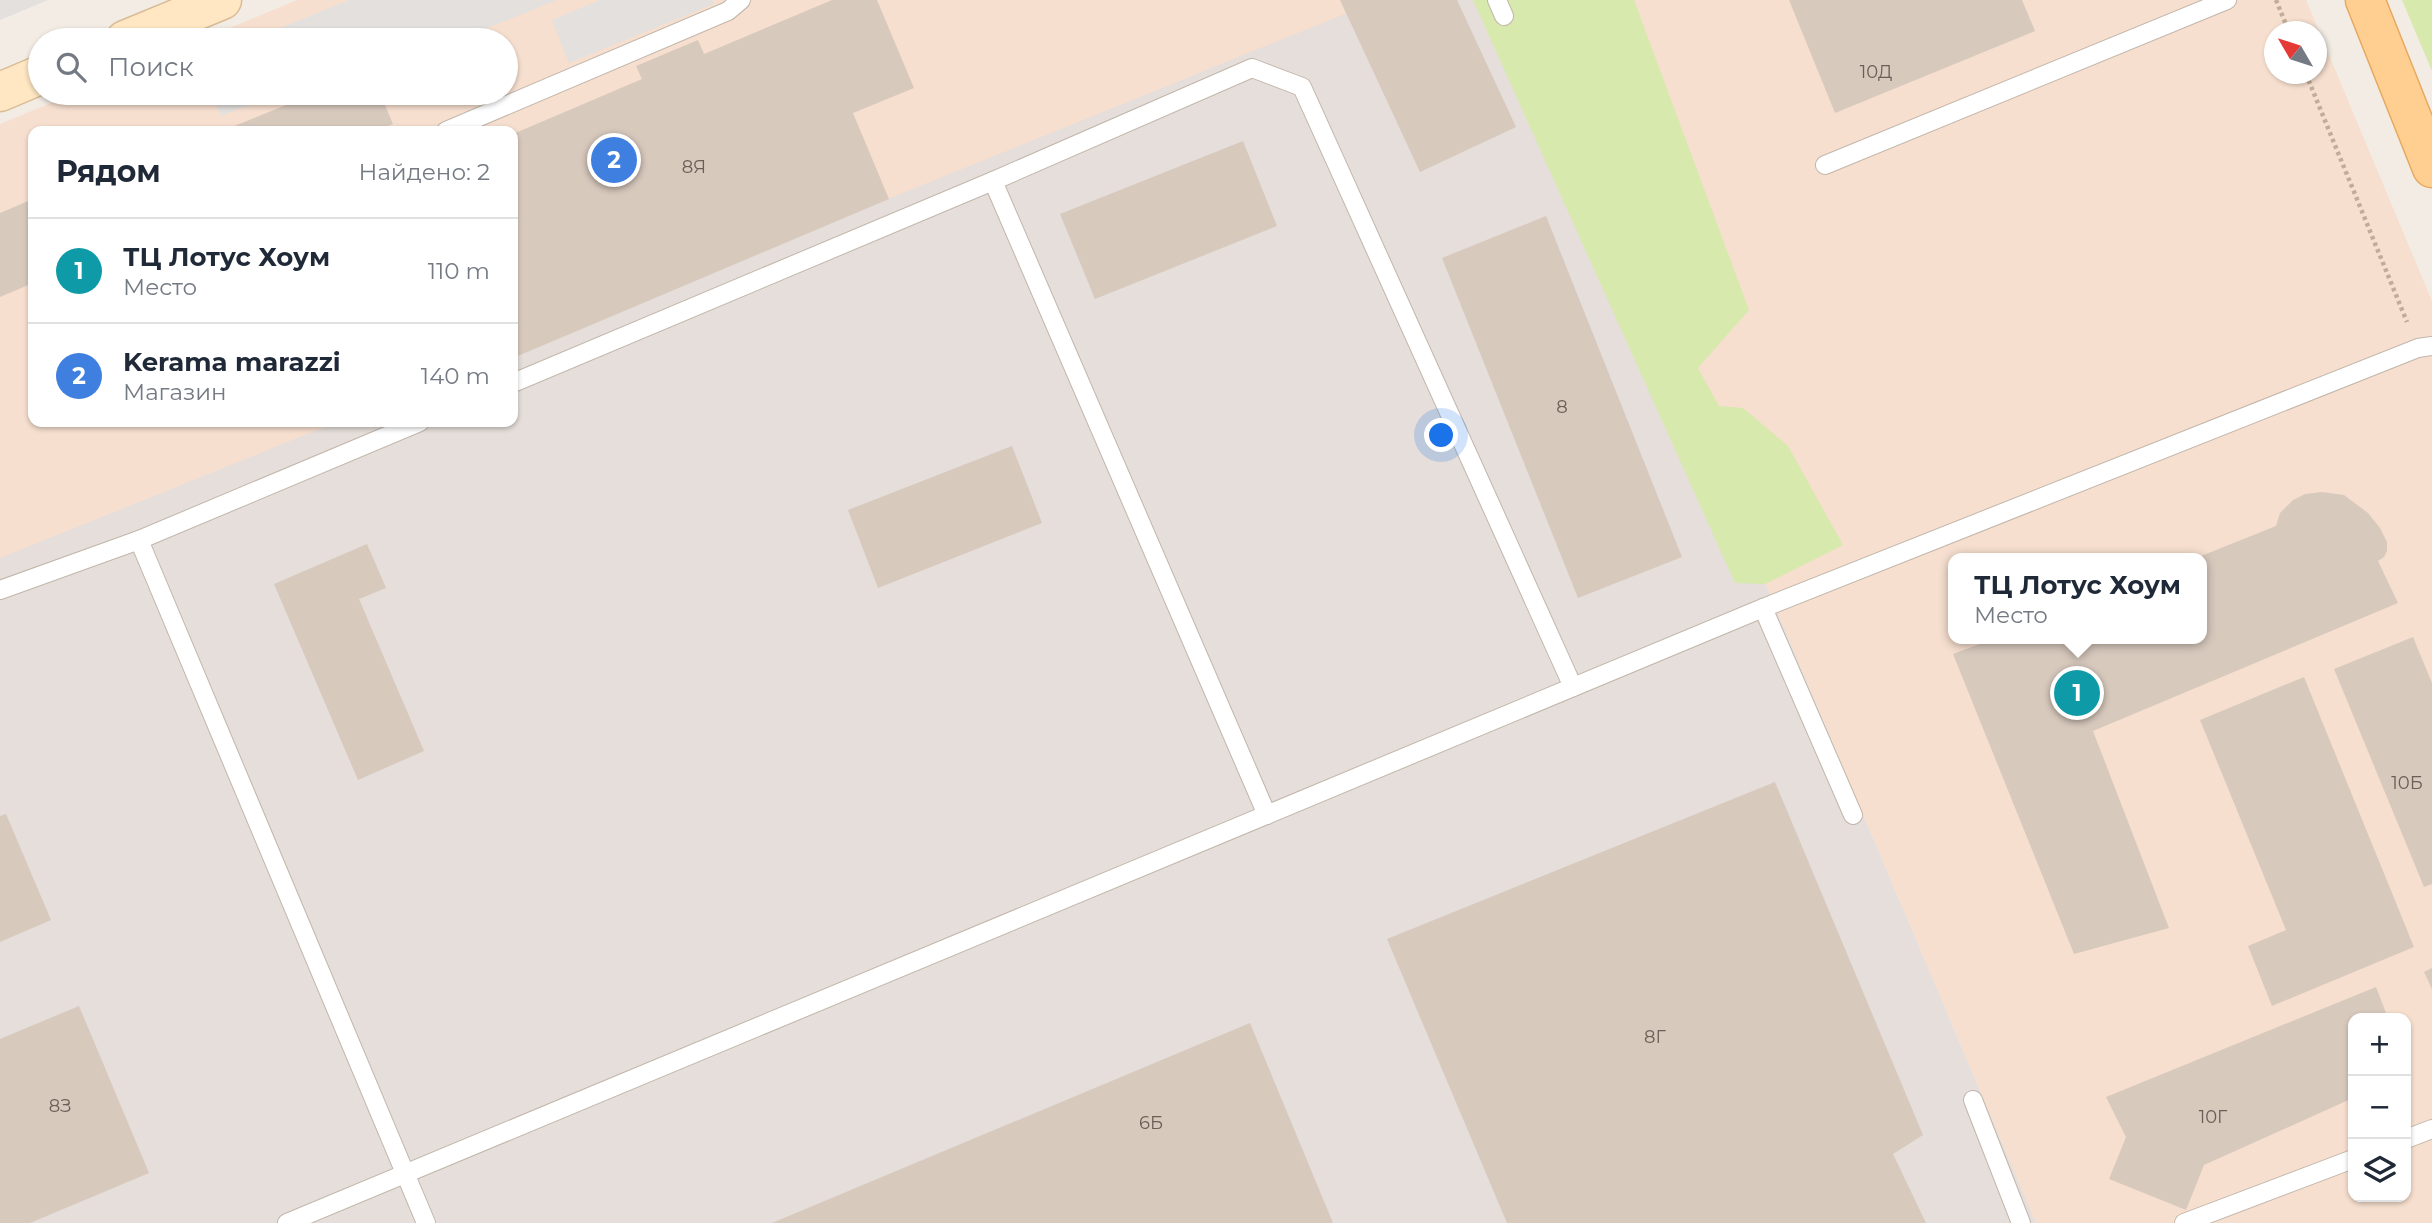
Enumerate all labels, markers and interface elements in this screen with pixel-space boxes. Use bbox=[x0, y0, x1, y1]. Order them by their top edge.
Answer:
north arrow bbox=[2264, 21, 2327, 84]
search box bbox=[28, 28, 518, 105]
icon: search bbox=[52, 48, 90, 86]
text: Поиск bbox=[108, 51, 194, 83]
house number: 10Д bbox=[1860, 61, 1892, 83]
pin: 2 bbox=[591, 134, 637, 186]
text: Рядом bbox=[56, 153, 161, 190]
house number: 8Я bbox=[682, 156, 706, 178]
text: Найдено: 2 bbox=[359, 158, 490, 186]
text: ТЦ Лотус Хоум bbox=[123, 241, 330, 273]
text: 1 bbox=[74, 257, 84, 285]
text: 110 m bbox=[428, 257, 490, 285]
text: Место bbox=[123, 273, 197, 301]
text: Kerama marazzi bbox=[123, 346, 341, 378]
text: 2 bbox=[72, 362, 86, 390]
text: 140 m bbox=[421, 362, 490, 390]
text: Магазин bbox=[123, 378, 227, 406]
house number: 8 bbox=[1556, 396, 1568, 418]
your location bbox=[1424, 418, 1458, 452]
popup bbox=[1948, 553, 2207, 644]
text: ТЦ Лотус Хоум bbox=[1974, 569, 2181, 601]
text: Место bbox=[1974, 601, 2048, 629]
pin: 1 bbox=[2054, 667, 2100, 719]
house number: 10Б bbox=[2391, 772, 2423, 794]
map controls bbox=[2348, 1013, 2411, 1202]
button: + bbox=[2348, 1013, 2411, 1076]
house number: 8Г bbox=[1644, 1026, 1667, 1048]
button: − bbox=[2348, 1076, 2411, 1139]
house number: 8З bbox=[49, 1095, 71, 1117]
house number: 10Г bbox=[2199, 1106, 2228, 1128]
house number: 6Б bbox=[1139, 1112, 1163, 1134]
button: layers bbox=[2348, 1139, 2411, 1202]

